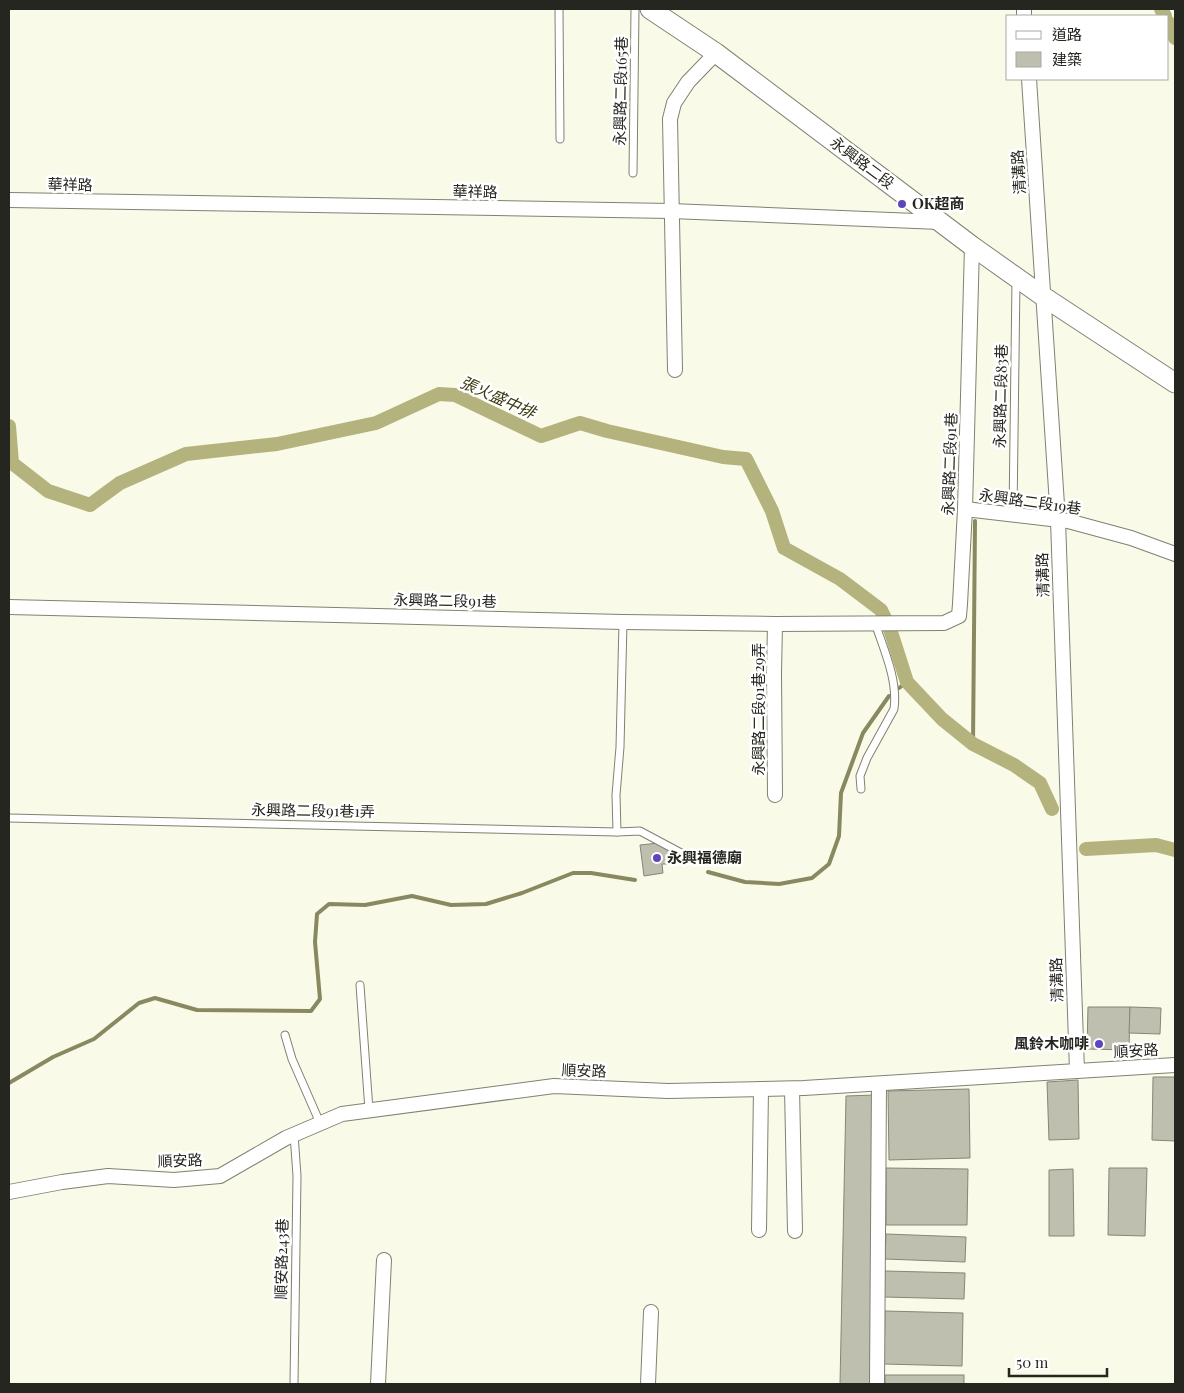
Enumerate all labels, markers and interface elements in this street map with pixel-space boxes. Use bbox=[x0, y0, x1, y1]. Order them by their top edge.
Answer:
legend bbox=[1006, 15, 1169, 80]
text: 道路 bbox=[1052, 24, 1082, 44]
street label: 永興路二段165巷 bbox=[609, 36, 631, 146]
text: 建築 bbox=[1052, 49, 1082, 69]
street label: 永興路二段 bbox=[827, 132, 899, 193]
street label: 清溝路 bbox=[1006, 149, 1030, 195]
street label: 華祥路 bbox=[47, 174, 93, 194]
street label: 華祥路 bbox=[452, 181, 498, 201]
place label: OK超商 bbox=[912, 193, 965, 213]
marker: OK超商 bbox=[896, 198, 908, 210]
street label: 永興路二段83巷 bbox=[989, 344, 1011, 448]
water label: 張火盛中排 bbox=[457, 371, 541, 423]
street label: 永興路二段91巷 bbox=[937, 412, 961, 516]
street label: 永興路二段19巷 bbox=[978, 484, 1083, 518]
street label: 清溝路 bbox=[1031, 552, 1053, 598]
street label: 永興路二段91巷 bbox=[393, 589, 497, 611]
street label: 永興路二段91巷29弄 bbox=[748, 642, 768, 776]
street label: 永興路二段91巷1弄 bbox=[251, 799, 375, 821]
place label: 永興福德廟 bbox=[667, 847, 742, 867]
marker: 永興福德廟 bbox=[651, 852, 663, 864]
street label: 清溝路 bbox=[1045, 957, 1067, 1003]
place label: 風鈴木咖啡 bbox=[1014, 1033, 1089, 1053]
marker: 風鈴木咖啡 bbox=[1093, 1038, 1105, 1050]
street label: 順安路 bbox=[1113, 1039, 1159, 1061]
street label: 順安路 bbox=[561, 1059, 607, 1081]
street label: 順安路 bbox=[157, 1149, 203, 1171]
street label: 順安路243巷 bbox=[270, 1218, 292, 1300]
scale bar bbox=[1009, 1346, 1106, 1378]
text: 50 m bbox=[1016, 1352, 1049, 1372]

